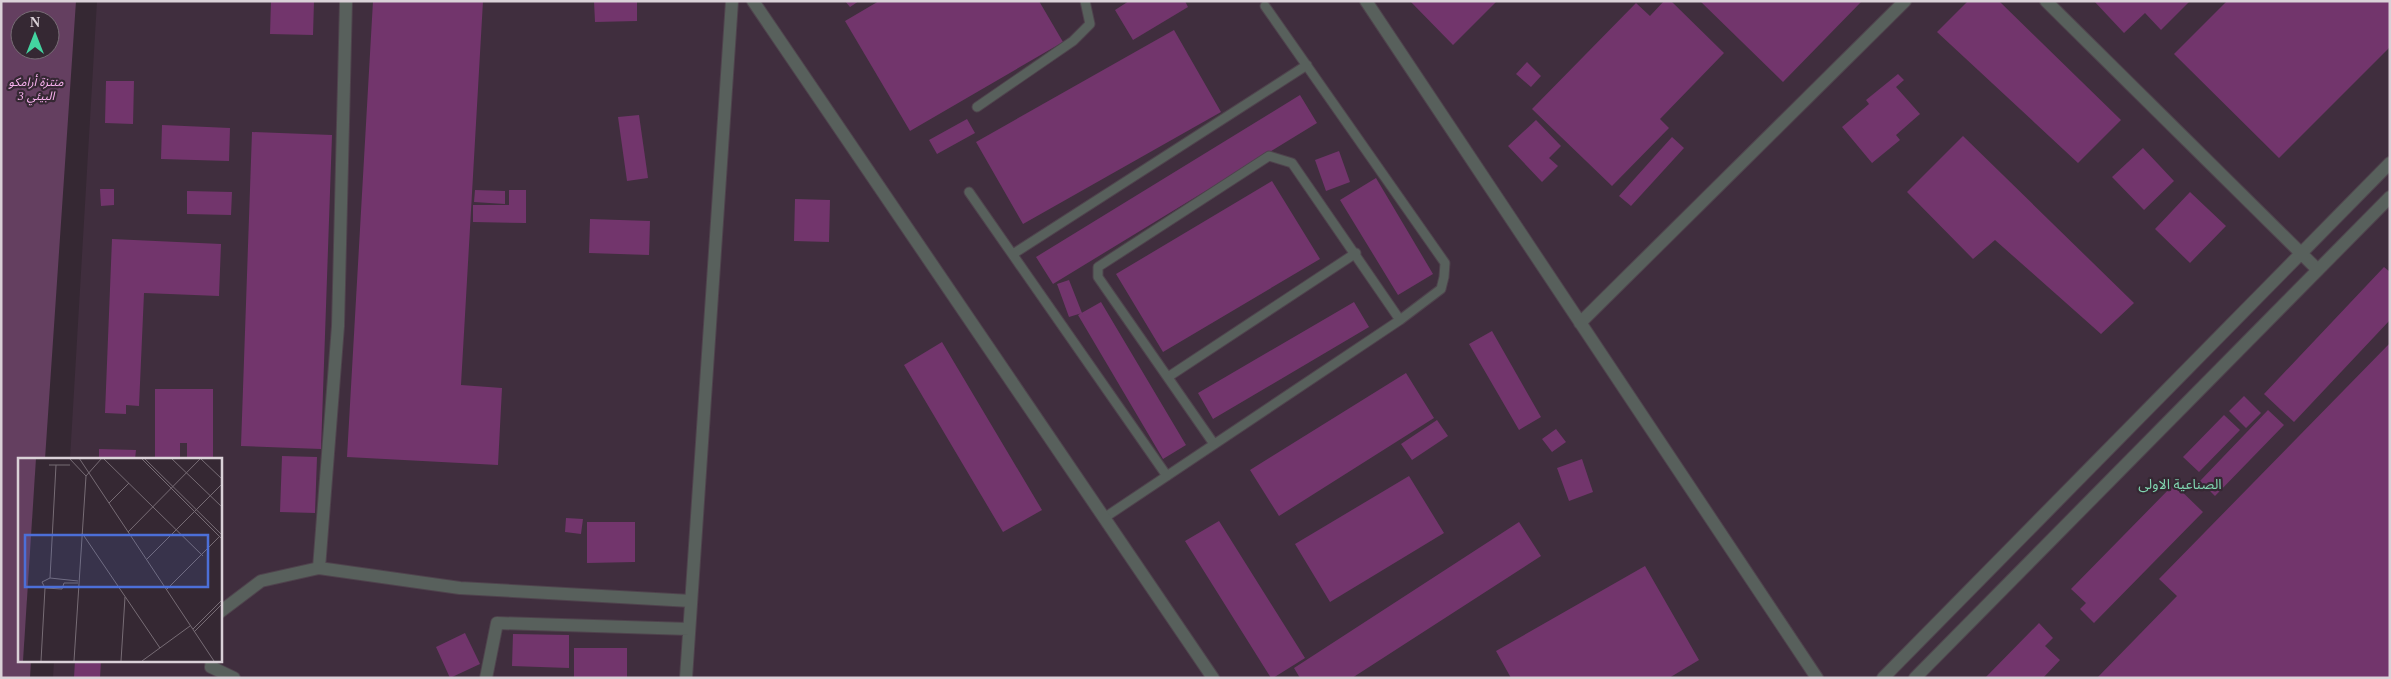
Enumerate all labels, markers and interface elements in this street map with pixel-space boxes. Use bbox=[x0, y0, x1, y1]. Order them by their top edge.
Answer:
north arrow bbox=[10, 10, 60, 60]
text: N bbox=[30, 15, 40, 30]
park label: منتزة أرامكو البيئي 3 bbox=[9, 74, 64, 106]
inset map bbox=[18, 458, 221, 662]
district label: الصناعية الاولى bbox=[2138, 477, 2222, 493]

